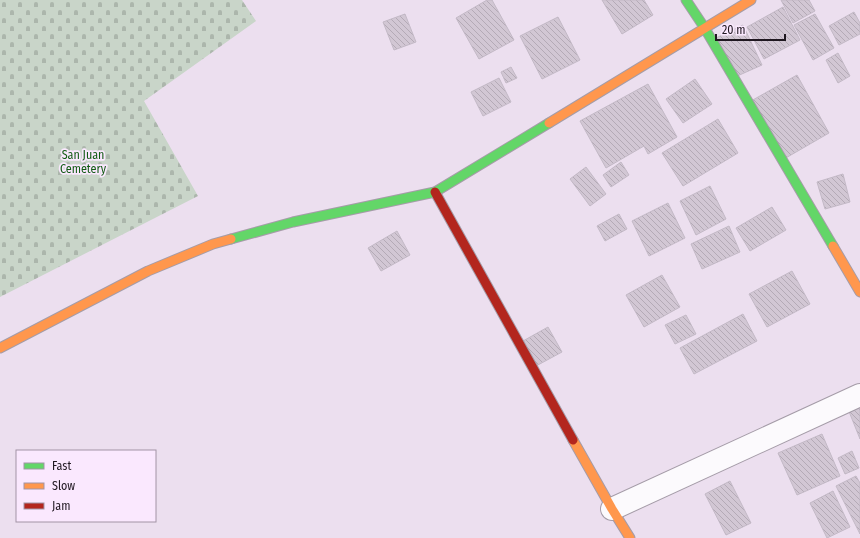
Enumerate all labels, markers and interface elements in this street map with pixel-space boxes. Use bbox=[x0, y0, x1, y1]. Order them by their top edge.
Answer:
scale bar bbox=[716, 16, 785, 42]
text: 20 m bbox=[722, 23, 746, 37]
park label: San Juan Cemetery bbox=[60, 148, 107, 176]
legend bbox=[16, 450, 156, 522]
text: Fast bbox=[52, 459, 71, 473]
text: Slow bbox=[52, 479, 75, 493]
text: Jam bbox=[52, 499, 70, 513]

